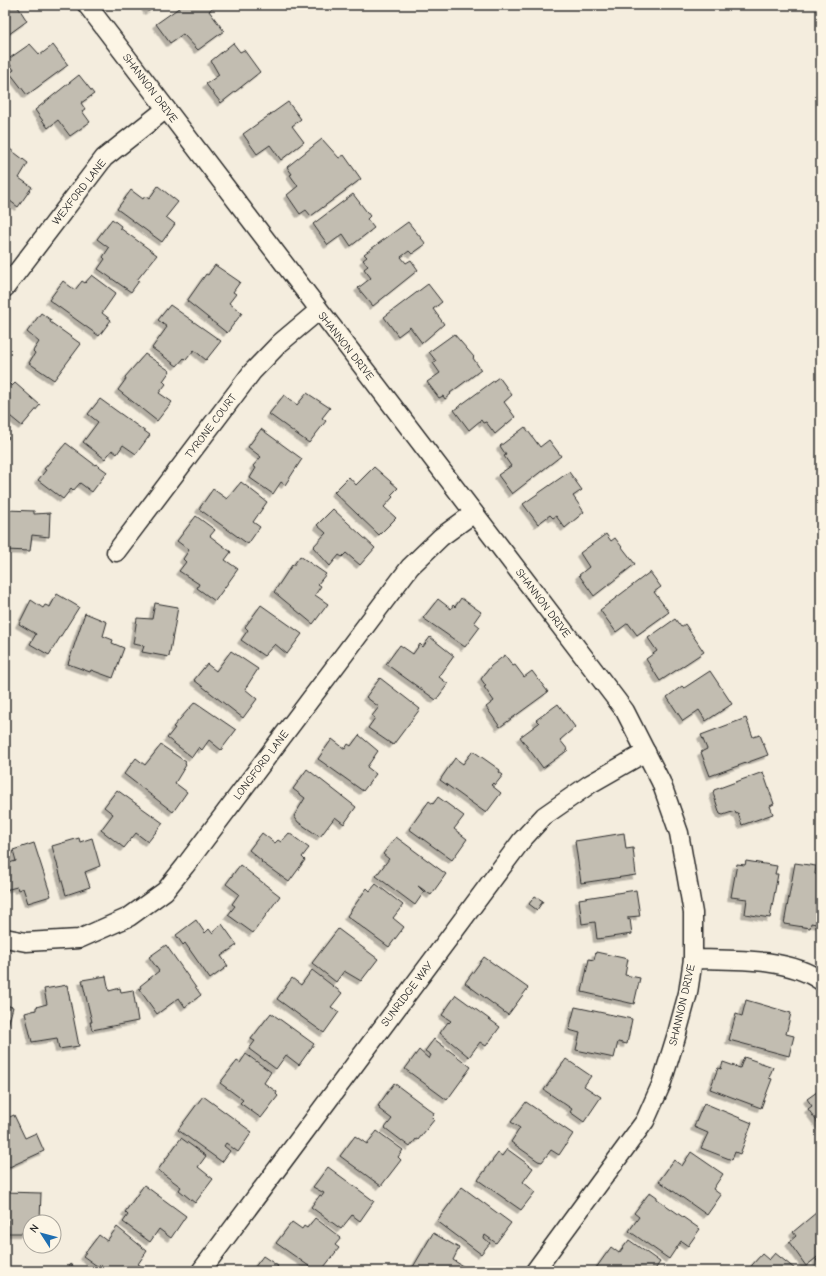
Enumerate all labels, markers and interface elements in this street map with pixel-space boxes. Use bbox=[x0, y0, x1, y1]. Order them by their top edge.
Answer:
street label: SHANNON DRIVE bbox=[120, 51, 180, 125]
street label: WEXFORD LANE bbox=[49, 156, 109, 227]
street label: SHANNON DRIVE bbox=[315, 309, 377, 383]
street label: TYRONE COURT bbox=[183, 391, 240, 461]
street label: SHANNON DRIVE bbox=[513, 566, 573, 640]
street label: LONGFORD LANE bbox=[231, 727, 292, 802]
street label: SUNRIDGE WAY bbox=[378, 959, 436, 1029]
street label: SHANNON DRIVE bbox=[666, 963, 698, 1047]
north arrow bbox=[22, 1214, 62, 1254]
text: N bbox=[27, 1222, 42, 1235]

